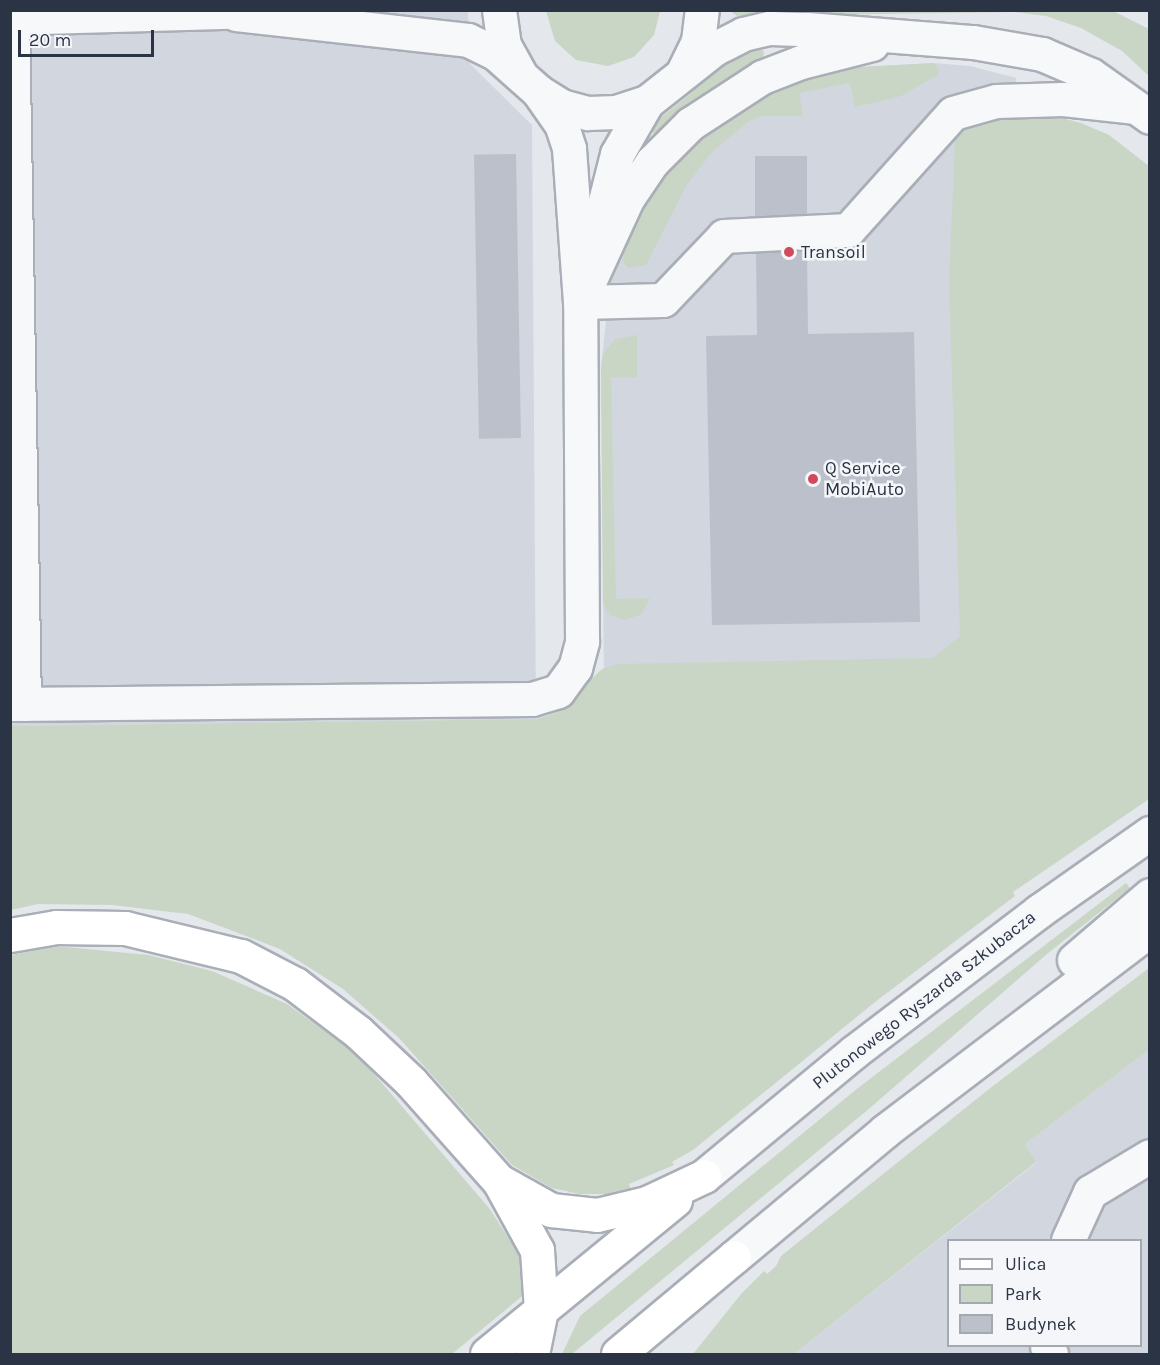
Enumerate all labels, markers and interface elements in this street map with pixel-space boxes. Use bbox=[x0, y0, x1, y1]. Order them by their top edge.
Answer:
scale bar bbox=[21, 18, 158, 56]
text: 20 m bbox=[29, 29, 71, 51]
place label: Transoil bbox=[801, 241, 866, 263]
marker: Transoil bbox=[782, 245, 796, 259]
place label: Q Service MobiAuto bbox=[825, 458, 904, 500]
marker: Q Service MobiAuto bbox=[806, 472, 820, 486]
street label: Plutonowego Ryszarda Szkubacza bbox=[808, 906, 1040, 1094]
legend bbox=[947, 1239, 1142, 1347]
text: Ulica bbox=[1005, 1253, 1046, 1275]
text: Park bbox=[1005, 1283, 1042, 1305]
text: Budynek bbox=[1005, 1313, 1076, 1335]

